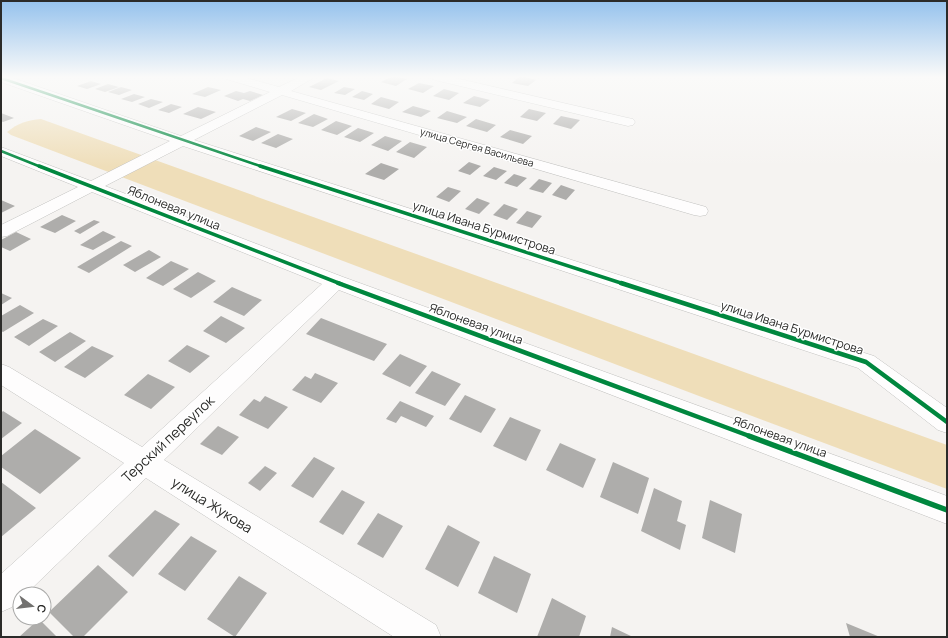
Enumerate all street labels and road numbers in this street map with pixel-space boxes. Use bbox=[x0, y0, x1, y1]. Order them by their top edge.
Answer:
street label: улица Сергея Васильева bbox=[418, 124, 536, 170]
street label: Яблоневая улица bbox=[125, 181, 223, 234]
street label: улица Ивана Бурмистрова bbox=[410, 196, 558, 259]
street label: улица Ивана Бурмистрова bbox=[718, 296, 866, 359]
street label: Яблоневая улица bbox=[427, 299, 525, 348]
street label: Терский переулок bbox=[117, 390, 219, 487]
street label: Яблоневая улица bbox=[731, 412, 829, 461]
street label: улица Жукова bbox=[168, 472, 256, 537]

